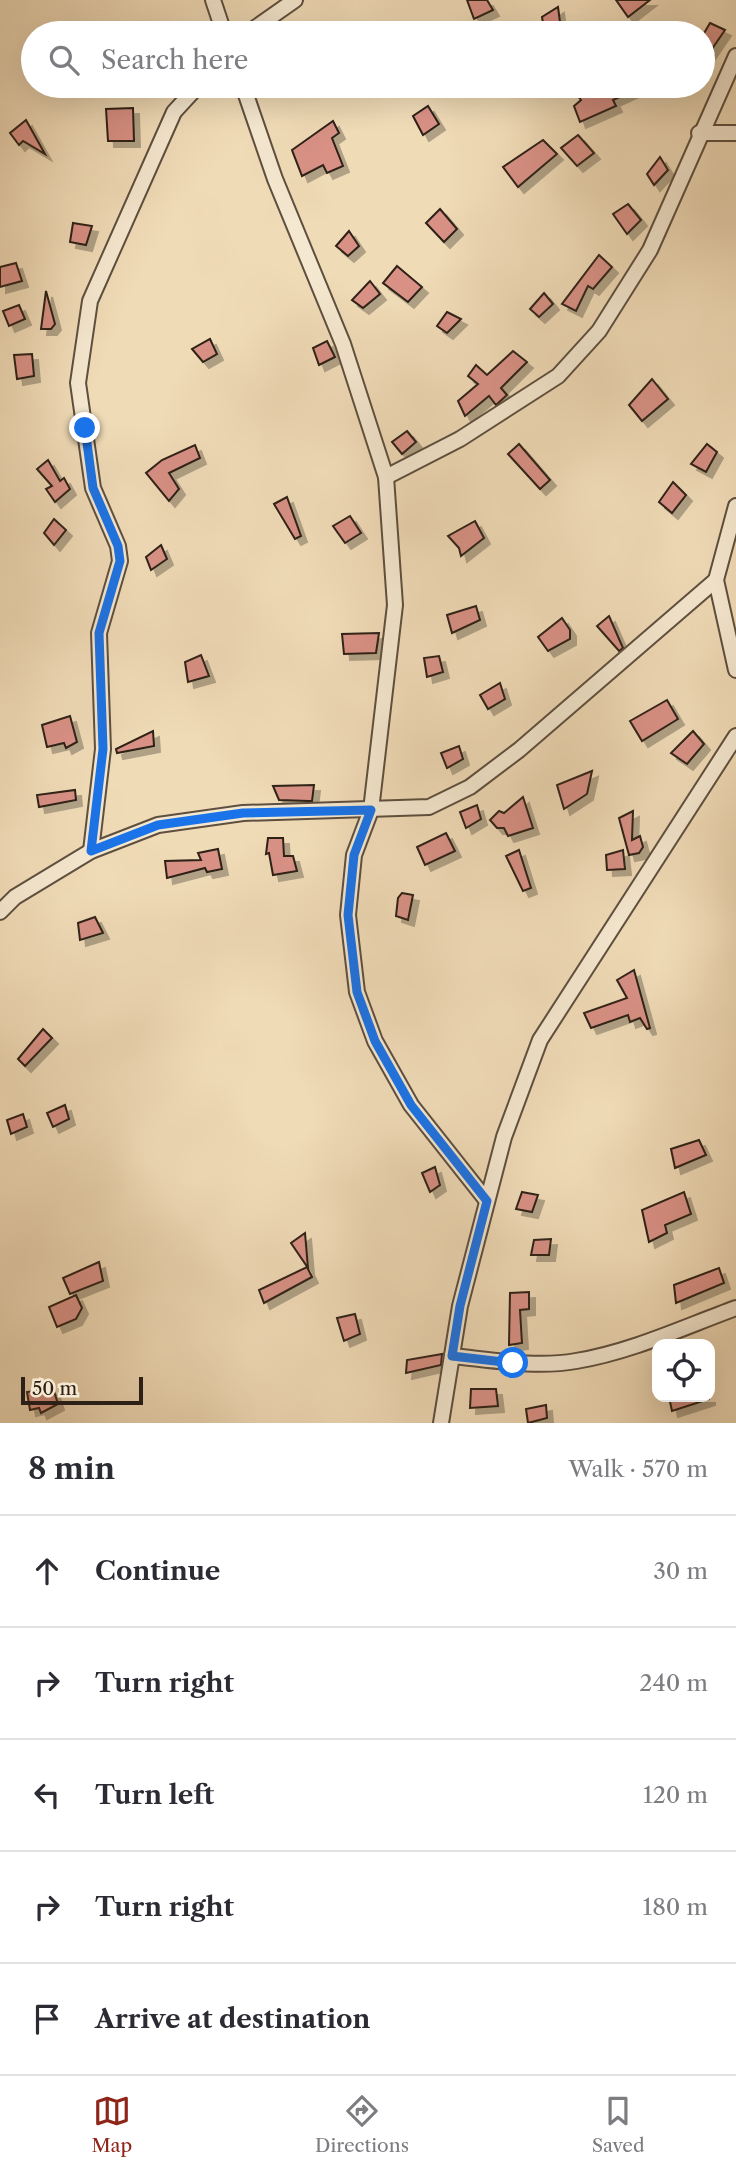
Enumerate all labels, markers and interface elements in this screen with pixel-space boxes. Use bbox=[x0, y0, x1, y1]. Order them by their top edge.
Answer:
search box bbox=[21, 21, 715, 98]
icon: search bbox=[45, 41, 83, 79]
text: Search here bbox=[101, 44, 248, 76]
route end bbox=[69, 412, 100, 443]
map controls bbox=[652, 1339, 715, 1402]
button: locate bbox=[652, 1339, 715, 1402]
route start bbox=[497, 1347, 528, 1378]
scale bar bbox=[21, 1374, 144, 1406]
text: 50 m bbox=[32, 1377, 77, 1400]
text: 8 min bbox=[28, 1450, 115, 1487]
text: Walk · 570 m bbox=[568, 1455, 708, 1483]
icon: ahead bbox=[28, 1552, 66, 1590]
text: Continue bbox=[95, 1555, 220, 1587]
text: 30 m bbox=[653, 1557, 708, 1585]
icon: right bbox=[28, 1664, 66, 1702]
text: Turn right bbox=[95, 1667, 234, 1699]
text: 240 m bbox=[639, 1669, 708, 1697]
icon: left bbox=[28, 1776, 66, 1814]
text: Turn left bbox=[95, 1779, 214, 1811]
text: 120 m bbox=[643, 1781, 708, 1809]
icon: right bbox=[28, 1888, 66, 1926]
text: Turn right bbox=[95, 1891, 234, 1923]
text: 180 m bbox=[643, 1893, 708, 1921]
icon: arrive bbox=[28, 2000, 66, 2038]
text: Arrive at destination bbox=[95, 2003, 370, 2035]
tab: Map bbox=[91, 2092, 132, 2157]
tab: Directions bbox=[315, 2092, 409, 2157]
tab: Saved bbox=[592, 2092, 645, 2157]

